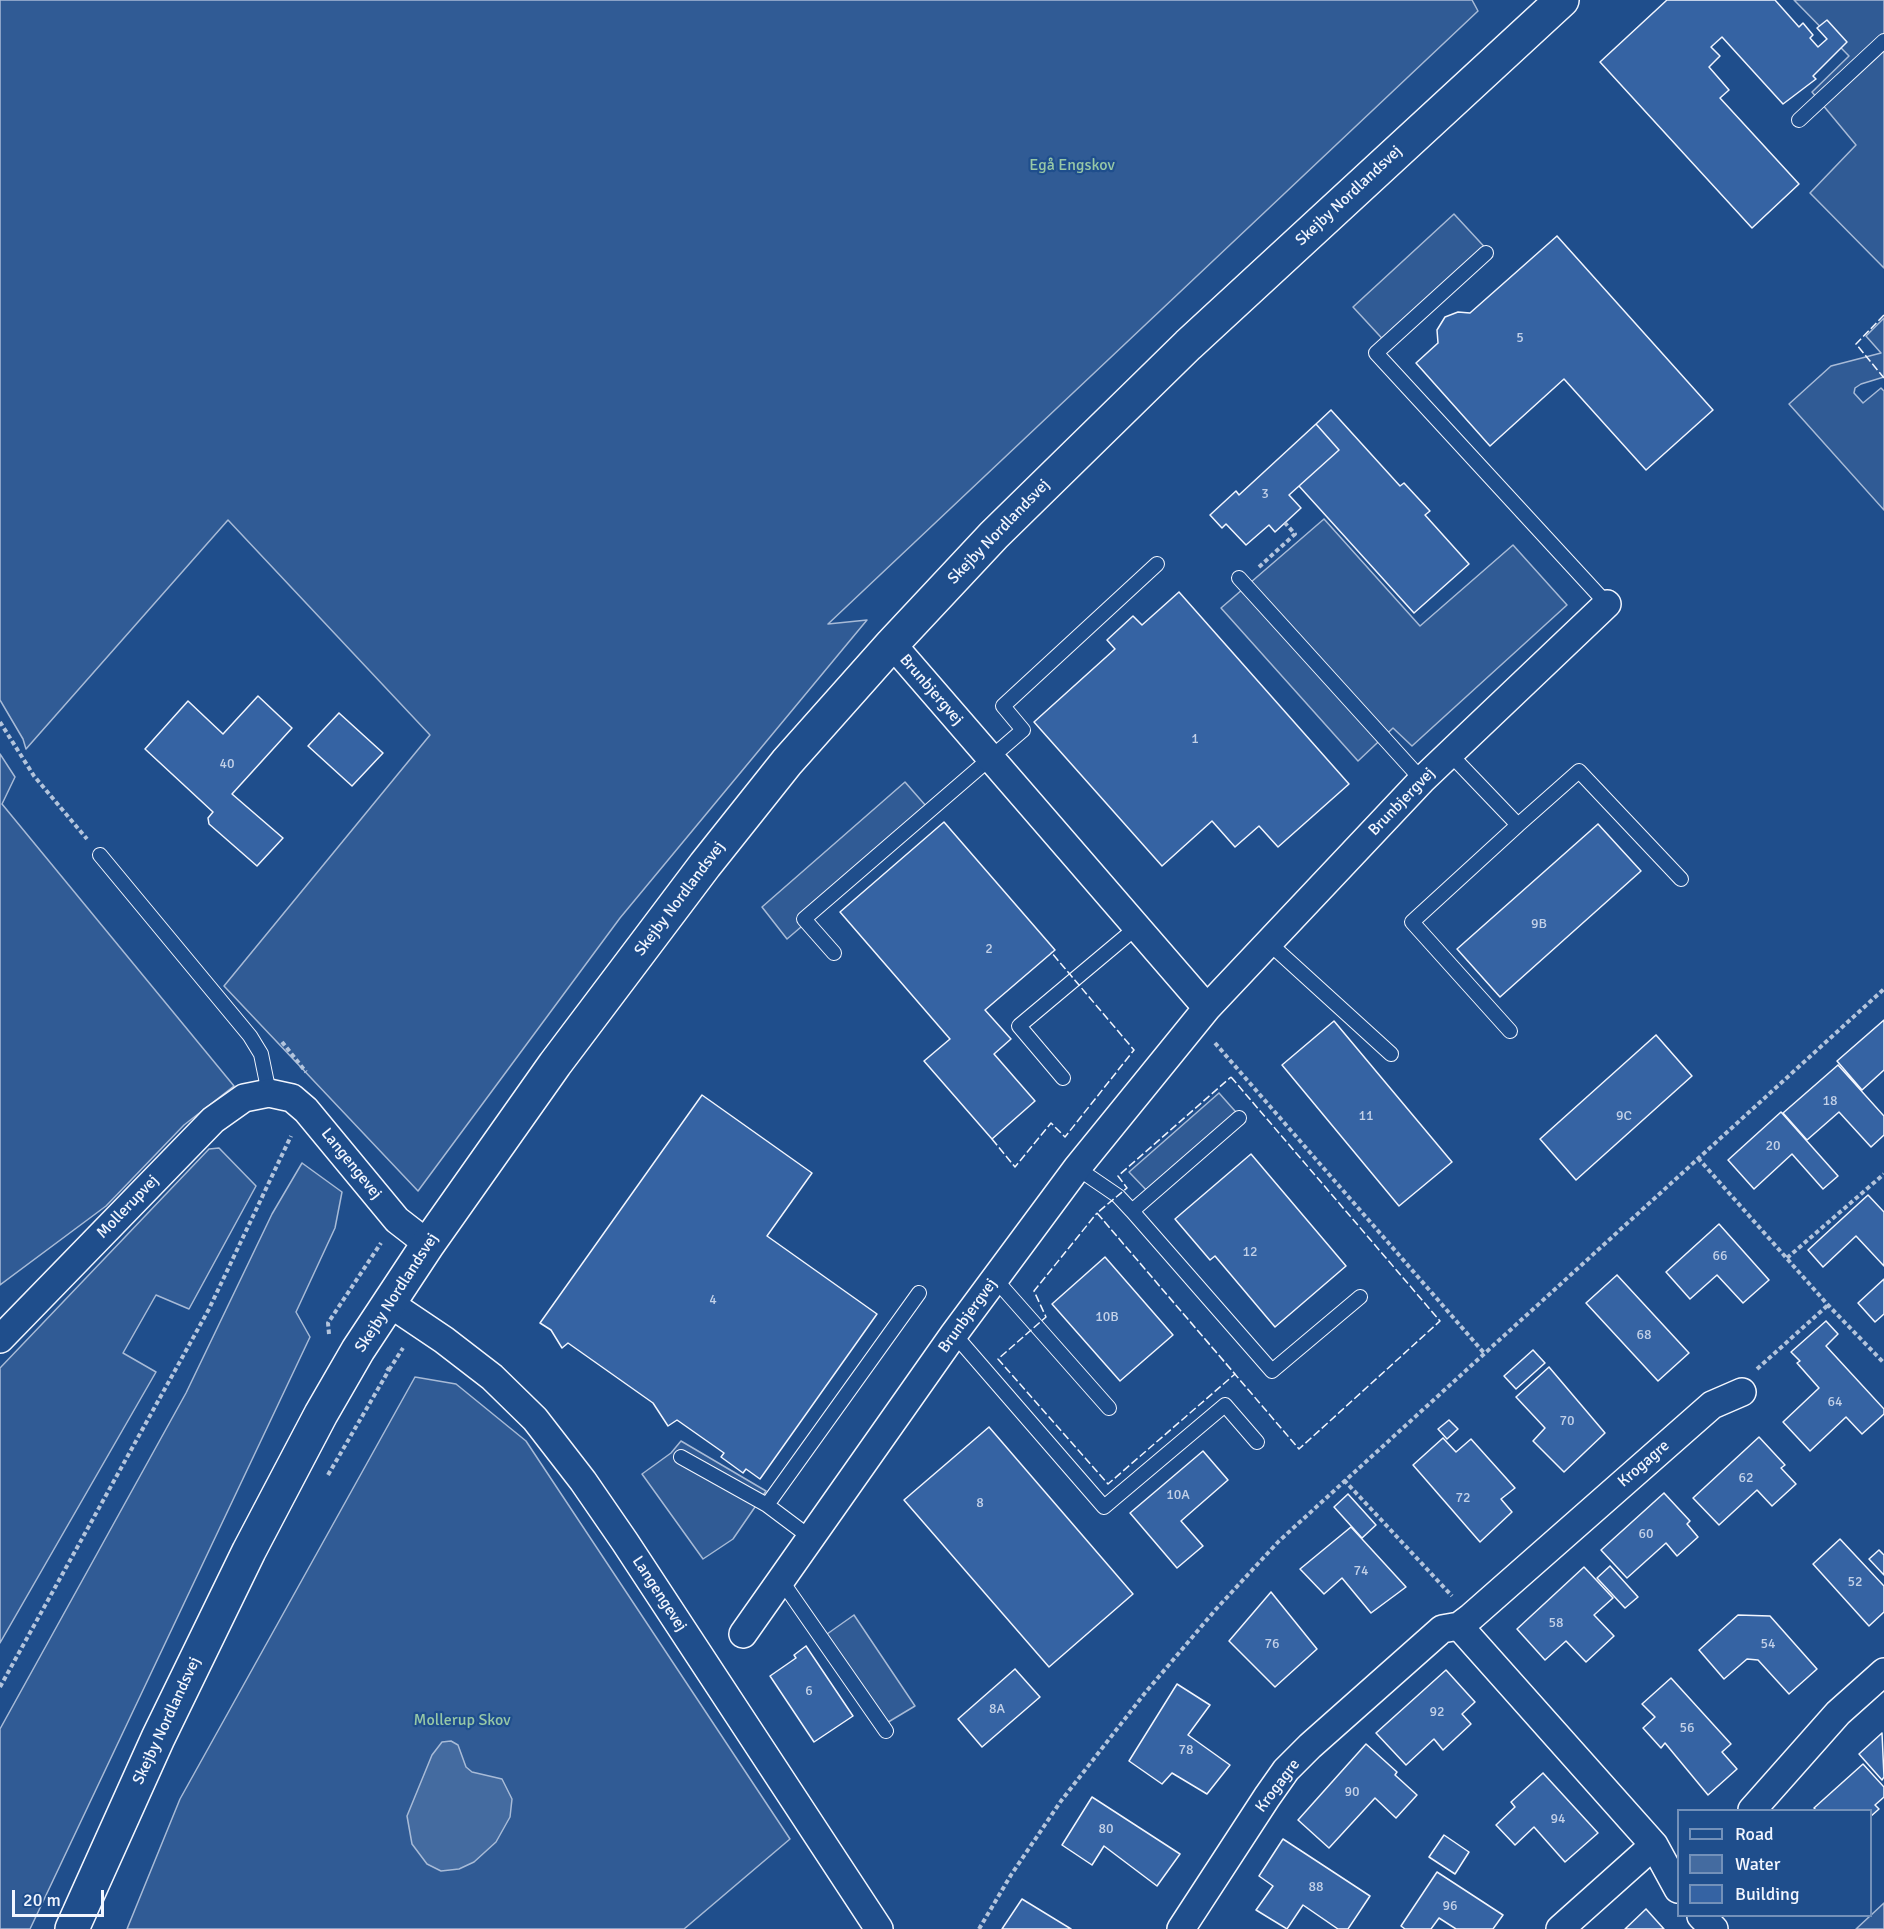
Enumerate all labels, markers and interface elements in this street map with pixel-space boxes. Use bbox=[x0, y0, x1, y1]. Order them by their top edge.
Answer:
street label: Skejby Nordlandsvej bbox=[1292, 142, 1406, 250]
park label: Egå Engskov bbox=[1029, 156, 1115, 176]
house number: 5 bbox=[1516, 330, 1524, 346]
street label: Skejby Nordlandsvej bbox=[944, 476, 1054, 588]
house number: 3 bbox=[1261, 486, 1269, 502]
street label: Brunbjergvej bbox=[895, 651, 967, 729]
house number: 1 bbox=[1191, 731, 1199, 747]
house number: 40 bbox=[219, 756, 235, 772]
street label: Brunbjergvej bbox=[1365, 764, 1439, 840]
street label: Skejby Nordlandsvej bbox=[631, 838, 729, 960]
house number: 9B bbox=[1531, 916, 1547, 932]
house number: 2 bbox=[985, 941, 993, 957]
house number: 18 bbox=[1822, 1093, 1838, 1109]
house number: 11 bbox=[1358, 1108, 1374, 1124]
house number: 9C bbox=[1616, 1108, 1632, 1124]
street label: Langengevej bbox=[316, 1125, 386, 1203]
house number: 20 bbox=[1765, 1138, 1781, 1154]
street label: Mollerupvej bbox=[93, 1171, 163, 1243]
street label: Skejby Nordlandsvej bbox=[351, 1230, 443, 1356]
house number: 12 bbox=[1242, 1244, 1258, 1260]
house number: 66 bbox=[1712, 1248, 1728, 1264]
street label: Brunbjergvej bbox=[935, 1275, 1001, 1357]
house number: 4 bbox=[709, 1292, 717, 1308]
house number: 10B bbox=[1095, 1309, 1119, 1325]
house number: 68 bbox=[1636, 1327, 1652, 1343]
house number: 64 bbox=[1827, 1394, 1843, 1410]
house number: 70 bbox=[1559, 1413, 1575, 1429]
street label: Krogagre bbox=[1614, 1436, 1674, 1492]
house number: 62 bbox=[1738, 1470, 1754, 1486]
house number: 10A bbox=[1166, 1487, 1190, 1503]
house number: 72 bbox=[1455, 1490, 1471, 1506]
house number: 8 bbox=[976, 1495, 984, 1511]
house number: 60 bbox=[1638, 1526, 1654, 1542]
street label: Langengevej bbox=[628, 1553, 690, 1635]
house number: 74 bbox=[1353, 1563, 1369, 1579]
house number: 52 bbox=[1847, 1574, 1863, 1590]
house number: 58 bbox=[1548, 1615, 1564, 1631]
house number: 76 bbox=[1264, 1636, 1280, 1652]
house number: 54 bbox=[1760, 1636, 1776, 1652]
street label: Skejby Nordlandsvej bbox=[129, 1654, 205, 1788]
house number: 6 bbox=[805, 1683, 813, 1699]
house number: 8A bbox=[989, 1701, 1005, 1717]
house number: 92 bbox=[1429, 1704, 1445, 1720]
park label: Mollerup Skov bbox=[414, 1711, 510, 1731]
house number: 56 bbox=[1679, 1720, 1695, 1736]
house number: 78 bbox=[1178, 1742, 1194, 1758]
street label: Krogagre bbox=[1252, 1755, 1304, 1817]
house number: 90 bbox=[1344, 1784, 1360, 1800]
legend bbox=[1677, 1809, 1872, 1917]
house number: 94 bbox=[1550, 1811, 1566, 1827]
house number: 80 bbox=[1098, 1821, 1114, 1837]
text: Road bbox=[1735, 1823, 1774, 1845]
text: Water bbox=[1735, 1853, 1780, 1875]
scale bar bbox=[15, 1878, 106, 1916]
house number: 88 bbox=[1308, 1879, 1324, 1895]
text: Building bbox=[1735, 1883, 1799, 1905]
text: 20 m bbox=[23, 1889, 61, 1911]
house number: 96 bbox=[1442, 1898, 1458, 1914]

